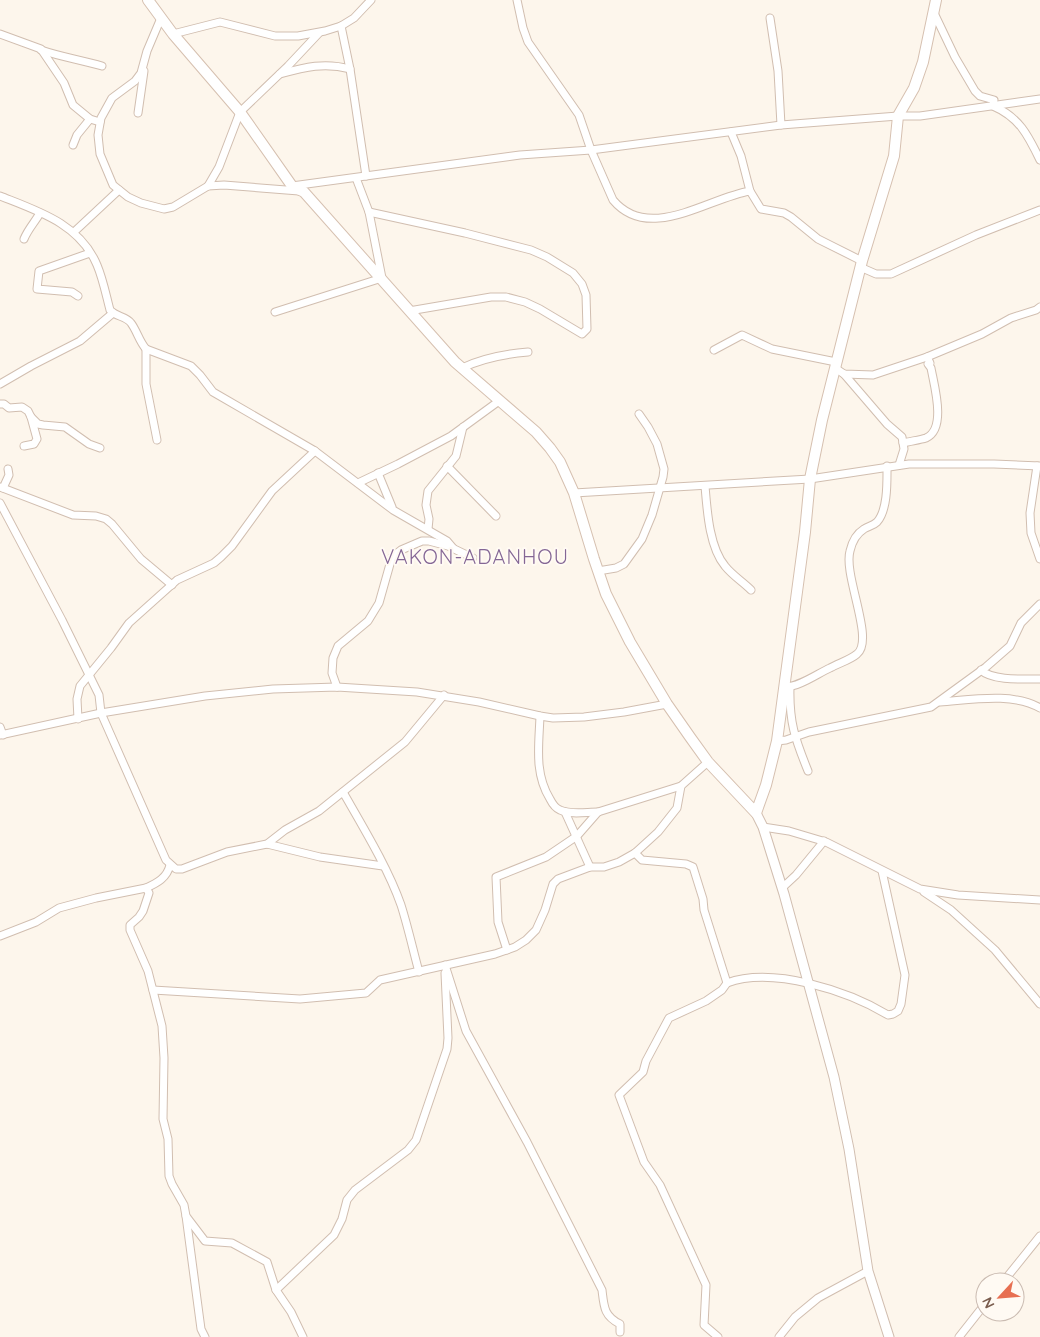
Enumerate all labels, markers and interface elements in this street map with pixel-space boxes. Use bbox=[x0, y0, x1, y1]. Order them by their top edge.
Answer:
district label: VAKON-ADANHOU bbox=[381, 544, 569, 569]
north arrow bbox=[975, 1272, 1025, 1322]
text: N bbox=[978, 1294, 999, 1311]

